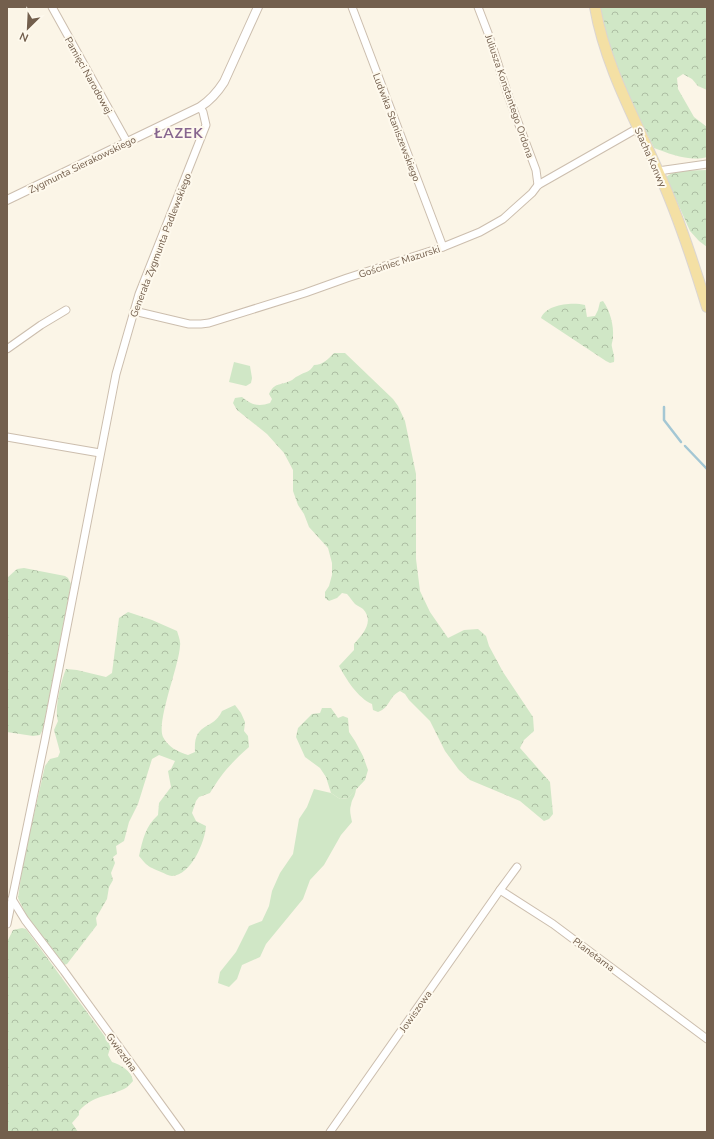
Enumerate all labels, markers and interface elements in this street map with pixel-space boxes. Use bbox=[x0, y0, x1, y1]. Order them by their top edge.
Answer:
north arrow bbox=[8, 8, 48, 48]
text: N bbox=[17, 28, 31, 45]
street label: Juliusza Konstantego Ordona bbox=[481, 32, 537, 160]
street label: Pamięci Narodowej bbox=[61, 34, 115, 117]
street label: Ludwika Staniszewskiego bbox=[369, 71, 423, 184]
district label: ŁAZEK bbox=[153, 124, 204, 143]
street label: Stacha Konwy bbox=[631, 125, 670, 190]
street label: Zygmunta Sierakowskiego bbox=[26, 133, 139, 197]
street label: Generała Zygmunta Padlewskiego bbox=[127, 171, 195, 320]
street label: Gościniec Mazurski bbox=[357, 242, 442, 282]
street label: Planetarna bbox=[570, 934, 617, 975]
street label: Jowiszowa bbox=[396, 988, 435, 1036]
street label: Gwiezdna bbox=[102, 1030, 140, 1075]

